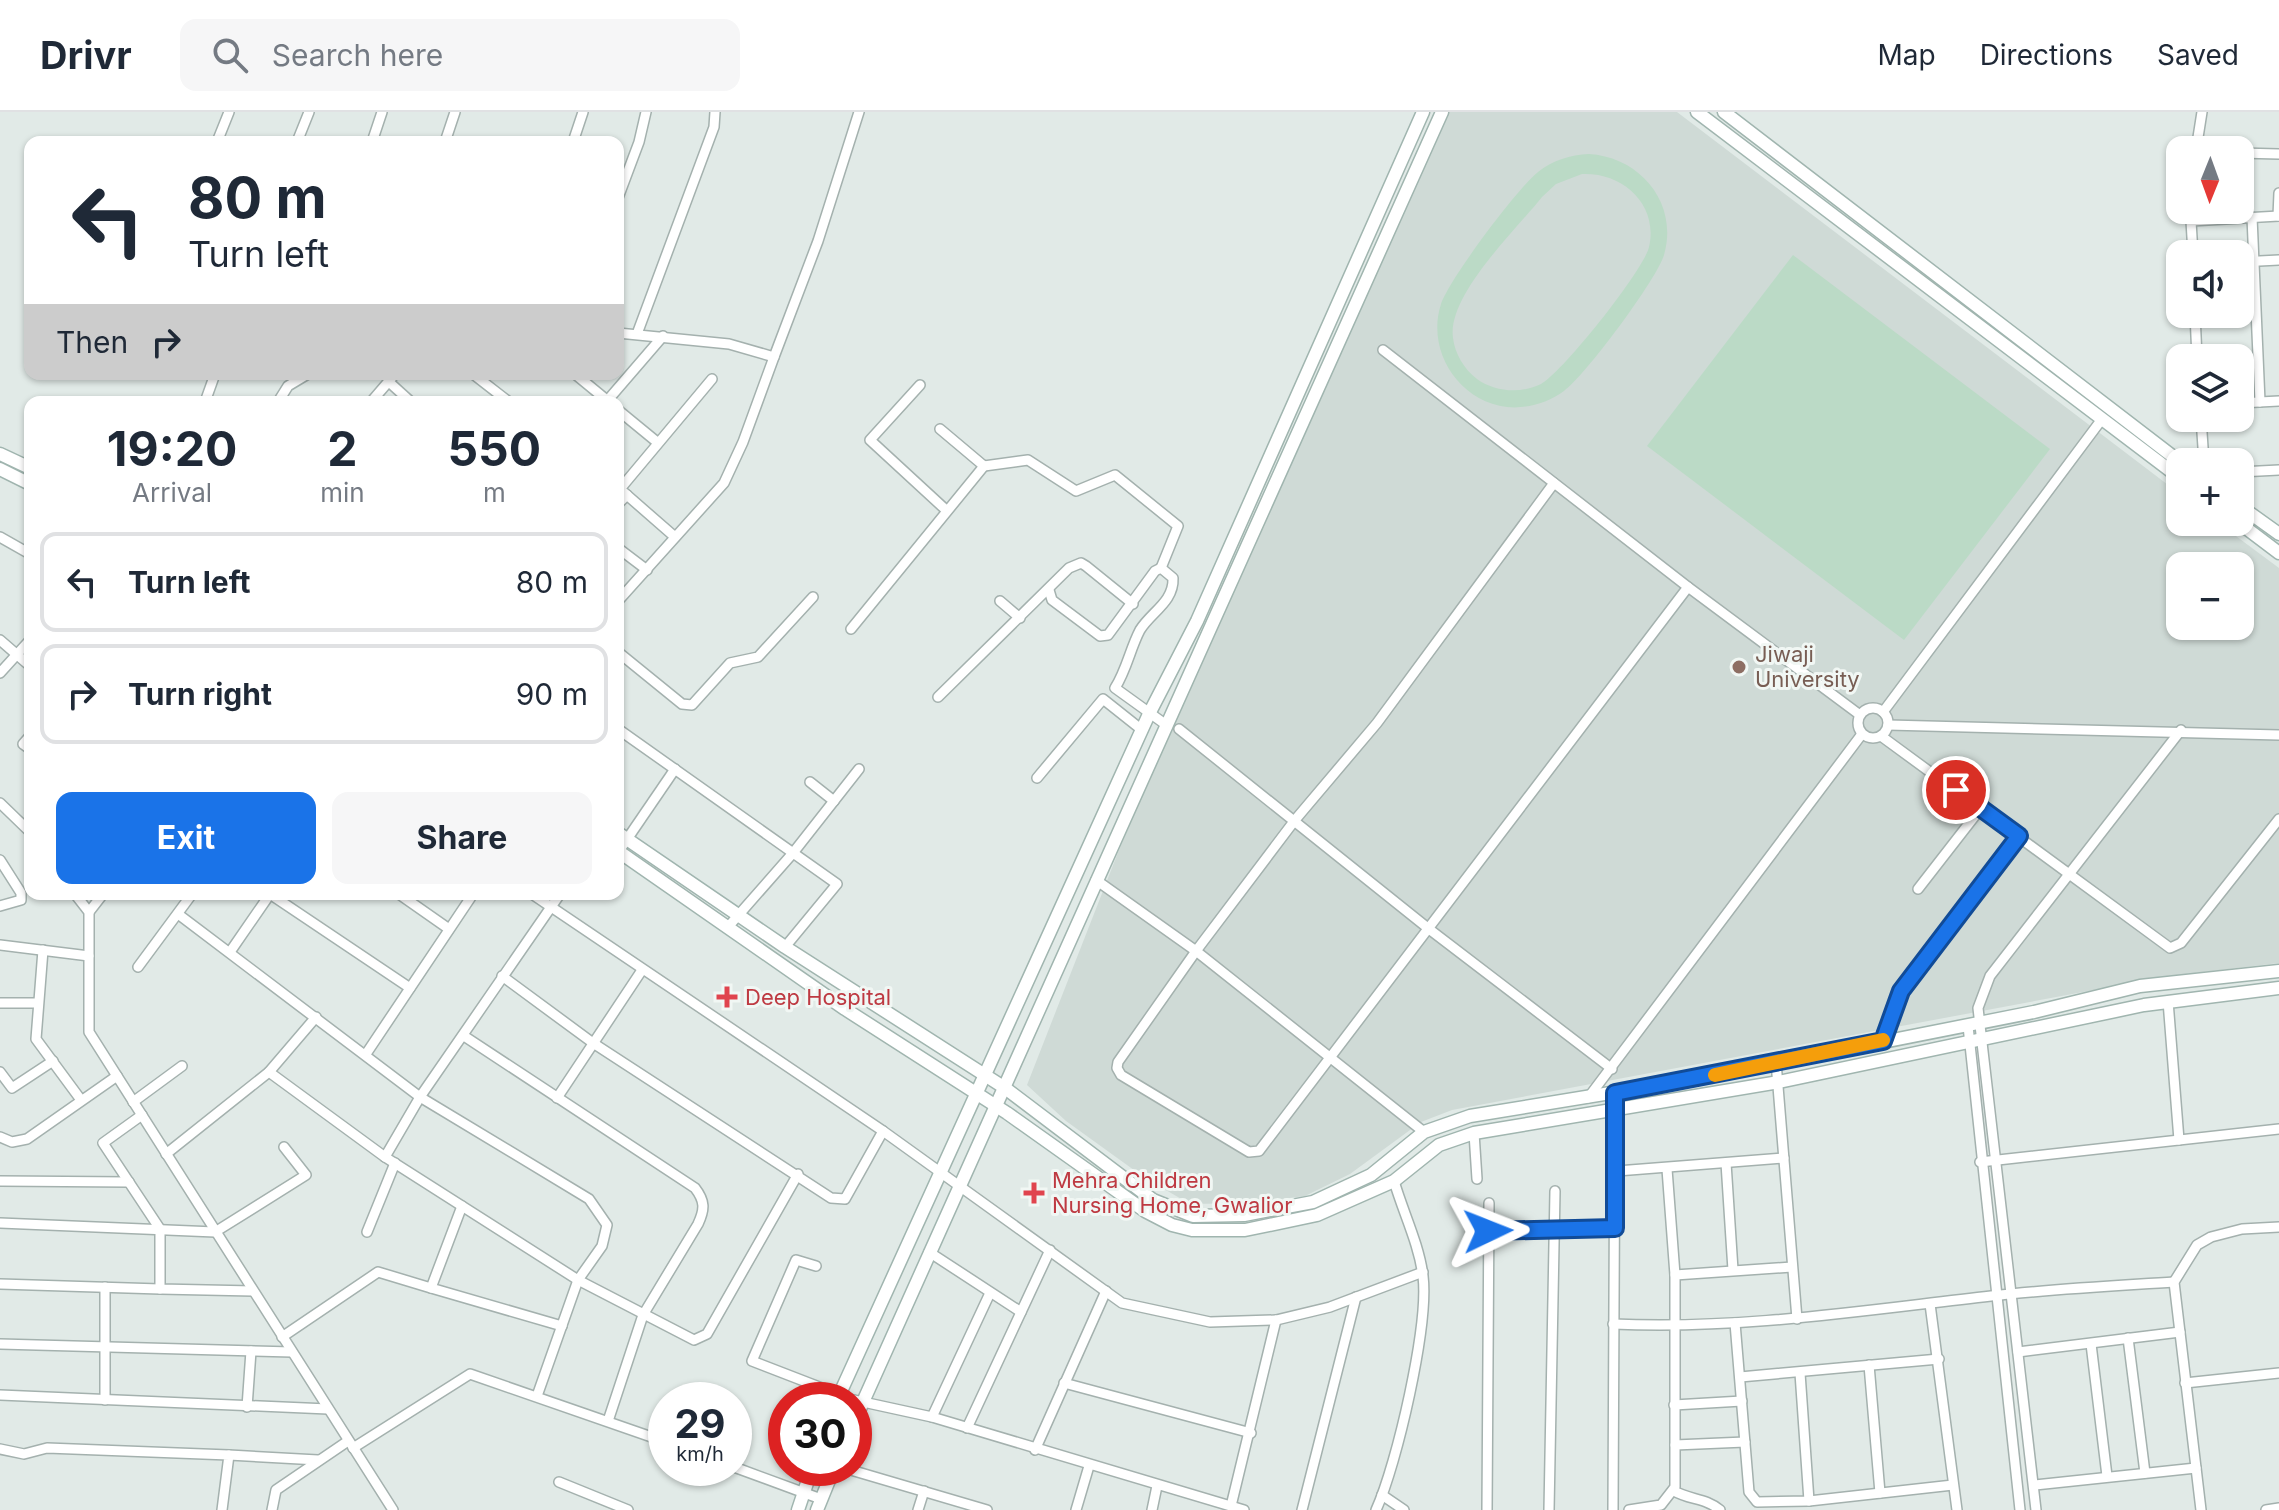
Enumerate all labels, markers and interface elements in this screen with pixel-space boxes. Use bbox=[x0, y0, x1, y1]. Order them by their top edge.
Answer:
search box bbox=[180, 19, 740, 91]
text: Drivr bbox=[40, 32, 132, 78]
icon: search bbox=[208, 33, 252, 77]
text: Search here bbox=[272, 37, 443, 73]
text: Map bbox=[1877, 38, 1936, 72]
text: Directions bbox=[1980, 38, 2113, 72]
text: Saved bbox=[2157, 38, 2239, 72]
north arrow bbox=[2166, 136, 2254, 224]
map controls bbox=[2166, 136, 2254, 640]
text: 80 m bbox=[188, 164, 327, 232]
icon: left bbox=[56, 168, 160, 272]
text: Turn left bbox=[188, 232, 329, 276]
button: sound bbox=[2166, 240, 2254, 328]
icon: right bbox=[144, 320, 188, 364]
text: Then bbox=[56, 324, 128, 360]
button: layers bbox=[2166, 344, 2254, 432]
text: 19:20 bbox=[107, 419, 237, 478]
text: 2 bbox=[327, 419, 357, 478]
text: 550 bbox=[447, 419, 541, 478]
button: + bbox=[2166, 448, 2254, 536]
text: Arrival bbox=[132, 477, 212, 508]
text: min bbox=[320, 477, 365, 508]
text: m bbox=[483, 477, 506, 508]
button: − bbox=[2166, 552, 2254, 640]
icon: left bbox=[60, 560, 104, 604]
text: Turn left bbox=[128, 564, 250, 600]
text: 80 m bbox=[516, 564, 588, 600]
place label: Jiwaji University bbox=[1755, 641, 1860, 692]
marker: Jiwaji University bbox=[1730, 658, 1748, 676]
icon: right bbox=[60, 672, 104, 716]
text: Turn right bbox=[128, 676, 272, 712]
text: 90 m bbox=[516, 676, 588, 712]
pin bbox=[1922, 756, 1990, 824]
icon: arrive bbox=[1934, 768, 1978, 812]
button: Exit bbox=[56, 792, 316, 884]
button: Share bbox=[332, 792, 592, 884]
place label: Deep Hospital bbox=[745, 984, 891, 1010]
marker: Deep Hospital bbox=[716, 986, 738, 1008]
place label: Mehra Children Nursing Home, Gwalior bbox=[1052, 1167, 1293, 1218]
marker: Mehra Children Nursing Home, Gwalior bbox=[1023, 1182, 1045, 1204]
position arrow bbox=[1446, 1189, 1530, 1273]
speed limit sign: 30 bbox=[768, 1382, 872, 1486]
text: 29 bbox=[674, 1399, 726, 1448]
text: km/h bbox=[676, 1442, 724, 1466]

